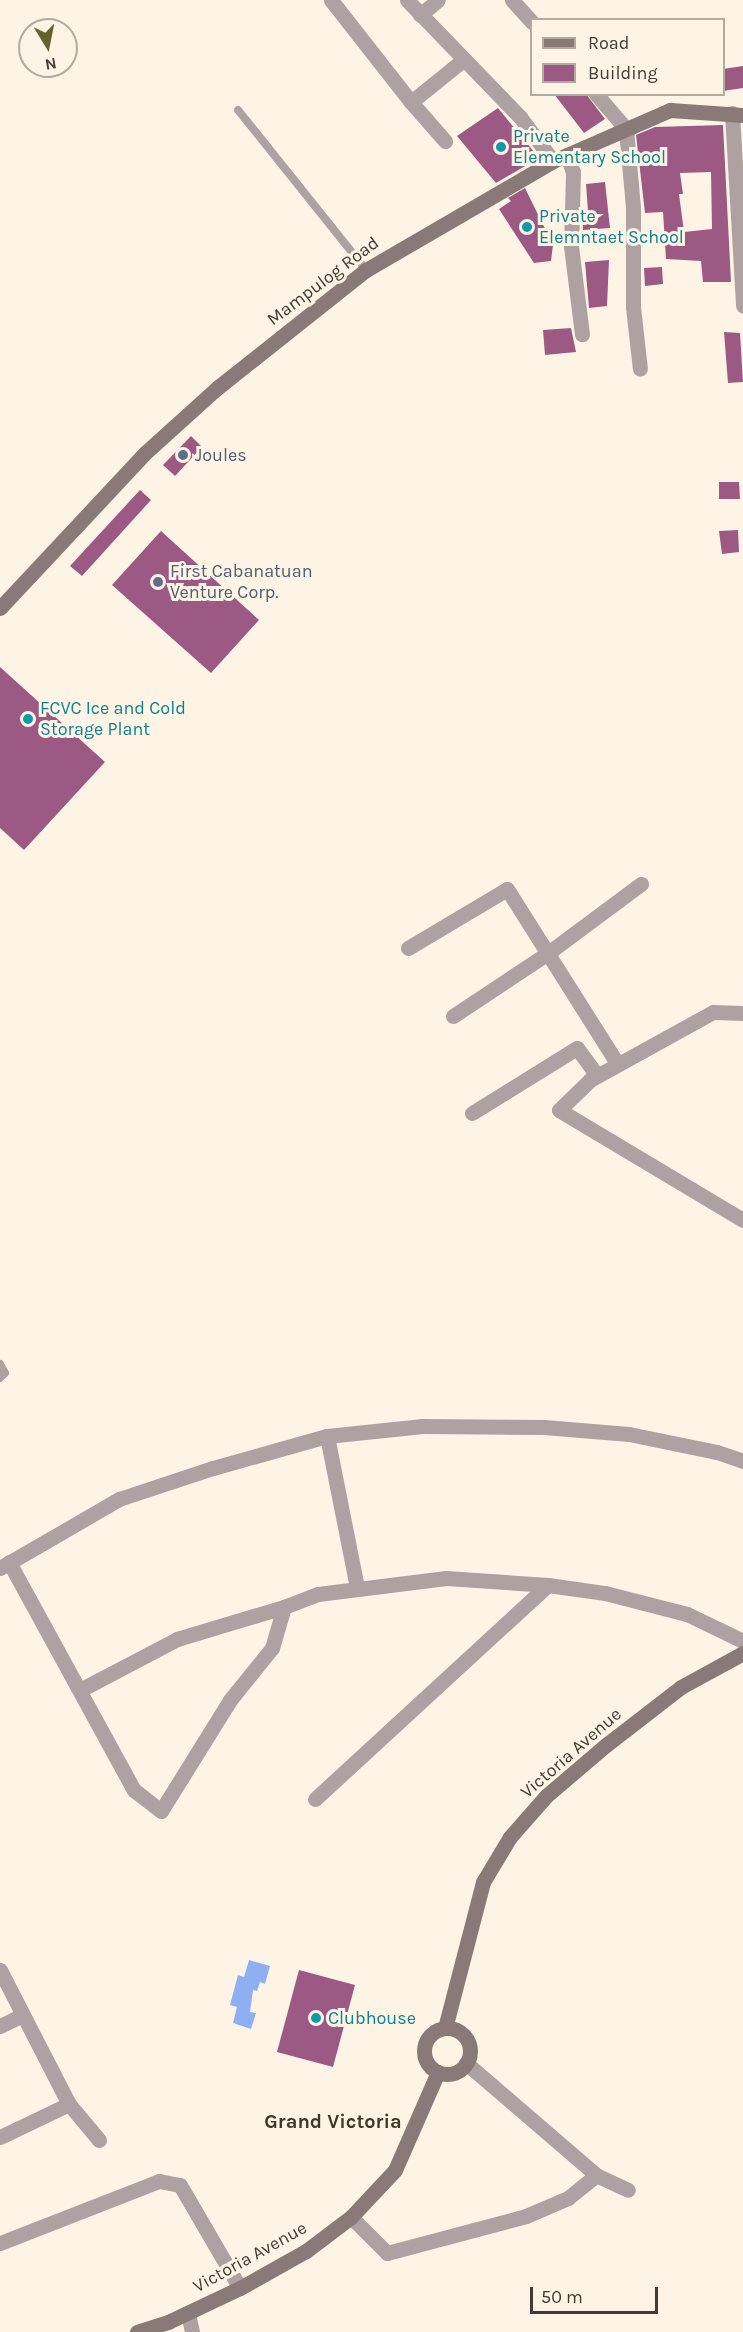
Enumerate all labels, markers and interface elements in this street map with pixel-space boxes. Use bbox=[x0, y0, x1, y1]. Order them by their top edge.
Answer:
north arrow bbox=[18, 18, 78, 78]
legend bbox=[530, 18, 725, 96]
text: Road bbox=[588, 32, 629, 54]
text: N bbox=[44, 54, 58, 75]
text: Building bbox=[588, 62, 658, 84]
place label: Private Elementary School bbox=[513, 126, 666, 168]
marker: Private Elementary School bbox=[494, 140, 508, 154]
place label: Private Elemntaet School bbox=[539, 206, 684, 248]
marker: Private Elemntaet School bbox=[520, 220, 534, 234]
street label: Mampulog Road bbox=[263, 232, 383, 330]
place label: Joules bbox=[195, 444, 247, 466]
marker: Joules bbox=[176, 448, 190, 462]
place label: First Cabanatuan Venture Corp. bbox=[170, 561, 313, 604]
marker: First Cabanatuan Venture Corp. bbox=[151, 575, 165, 589]
place label: FCVC Ice and Cold Storage Plant bbox=[40, 698, 186, 740]
marker: FCVC Ice and Cold Storage Plant bbox=[21, 712, 35, 726]
street label: Victoria Avenue bbox=[516, 1703, 626, 1803]
place label: Clubhouse bbox=[328, 2007, 416, 2029]
marker: Clubhouse bbox=[309, 2011, 323, 2025]
district label: Grand Victoria bbox=[264, 2109, 402, 2133]
street label: Victoria Avenue bbox=[189, 2217, 311, 2297]
scale bar bbox=[533, 2275, 660, 2313]
text: 50 m bbox=[541, 2286, 583, 2308]

